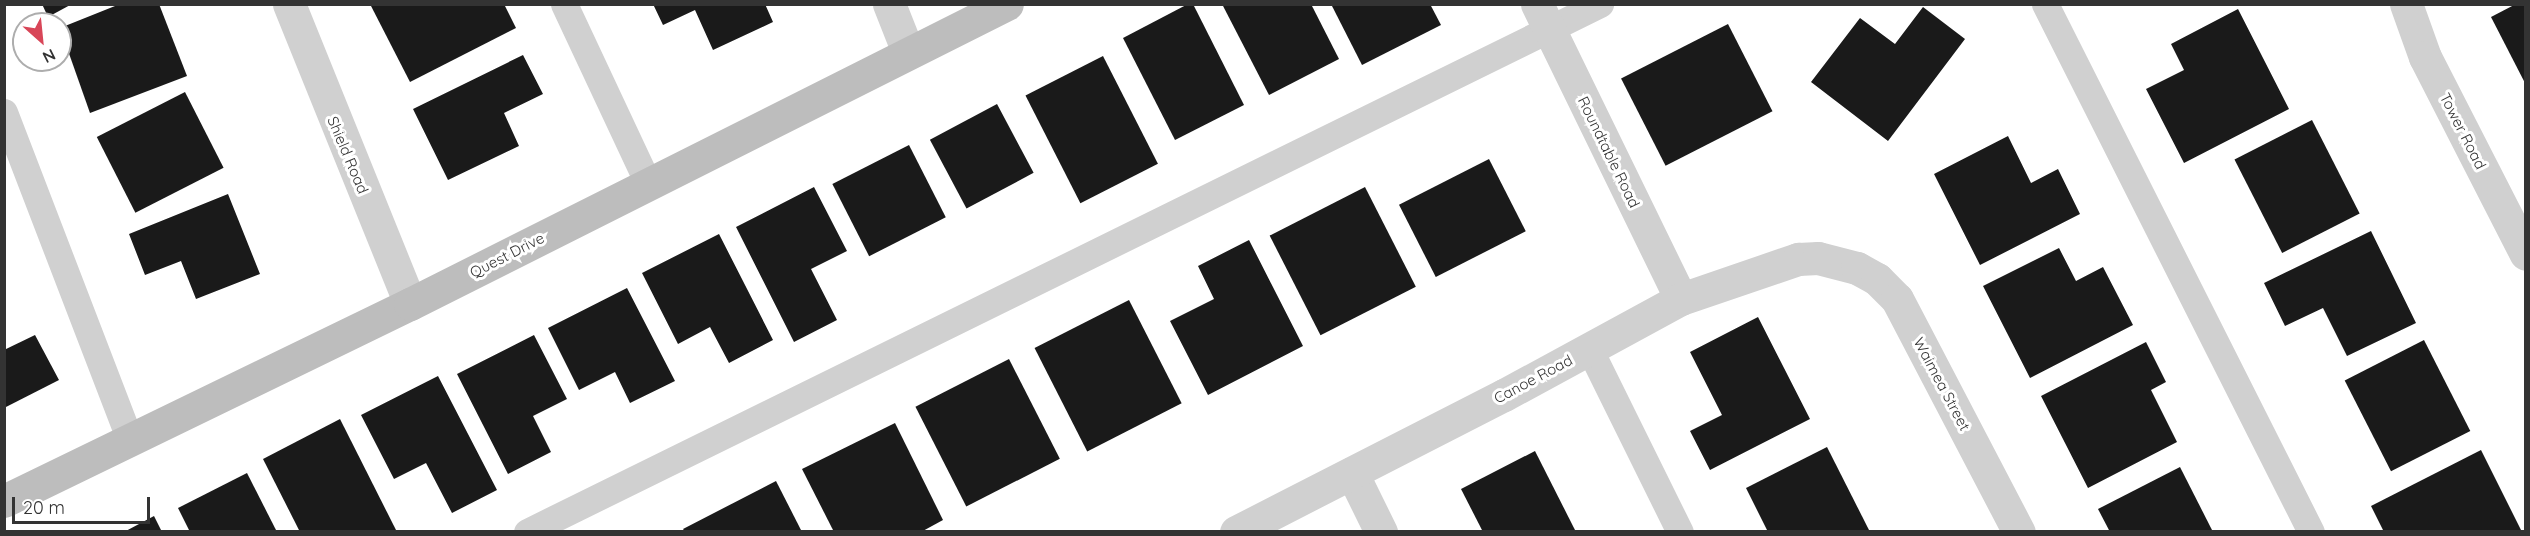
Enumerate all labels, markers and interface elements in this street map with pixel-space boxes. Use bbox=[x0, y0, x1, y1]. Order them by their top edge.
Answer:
north arrow bbox=[12, 12, 72, 72]
text: N bbox=[39, 45, 59, 68]
street label: Tower Road bbox=[2436, 90, 2490, 172]
street label: Roundtable Road bbox=[1574, 93, 1644, 211]
street label: Shield Road bbox=[324, 114, 372, 196]
street label: Quest Drive bbox=[467, 229, 547, 281]
street label: Waimea Street bbox=[1910, 334, 1974, 434]
street label: Canoe Road bbox=[1491, 351, 1575, 407]
scale bar bbox=[15, 485, 153, 523]
text: 20 m bbox=[23, 496, 65, 519]

